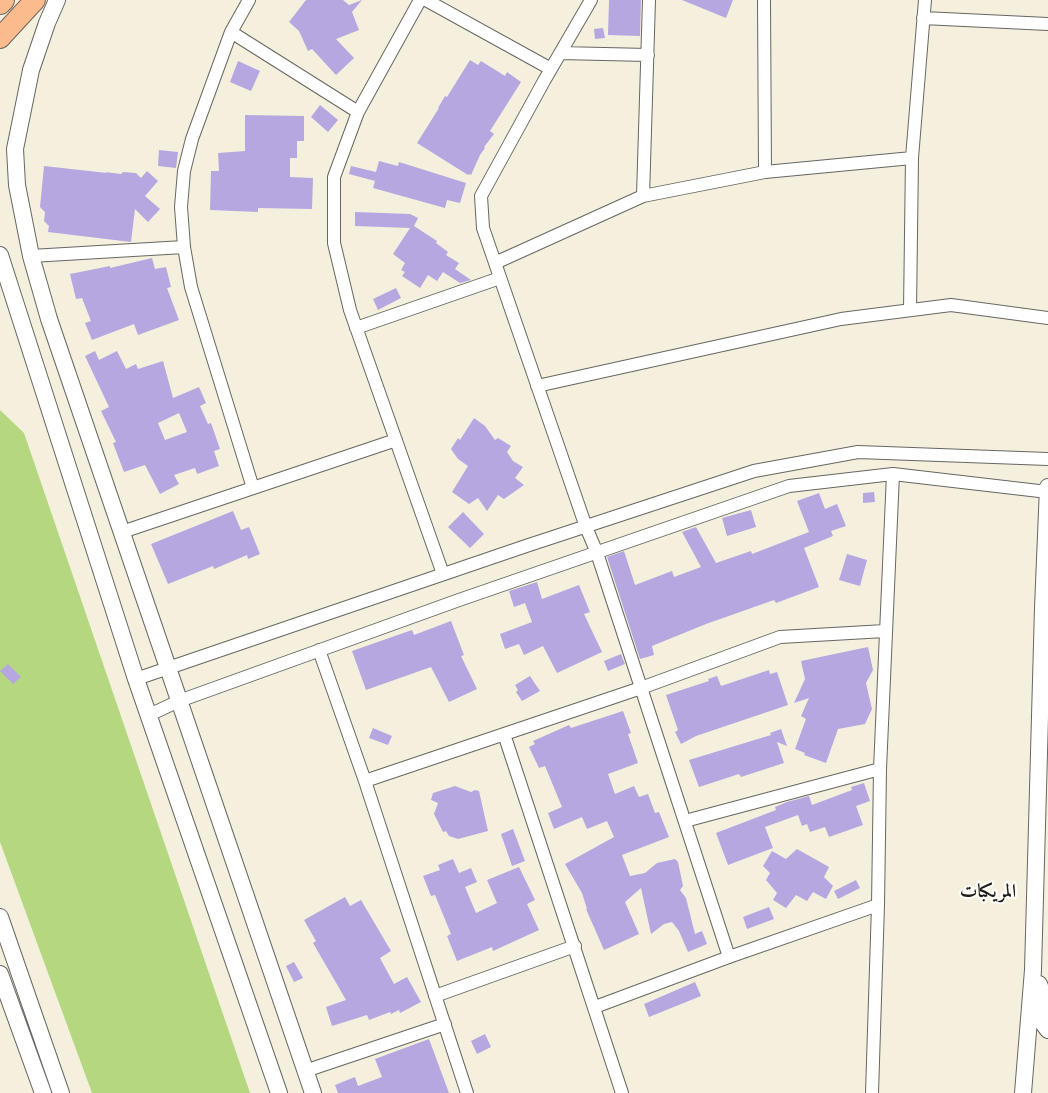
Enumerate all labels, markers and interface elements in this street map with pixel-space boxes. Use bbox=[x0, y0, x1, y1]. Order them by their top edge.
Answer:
district label: المريكبات bbox=[960, 881, 1016, 903]

